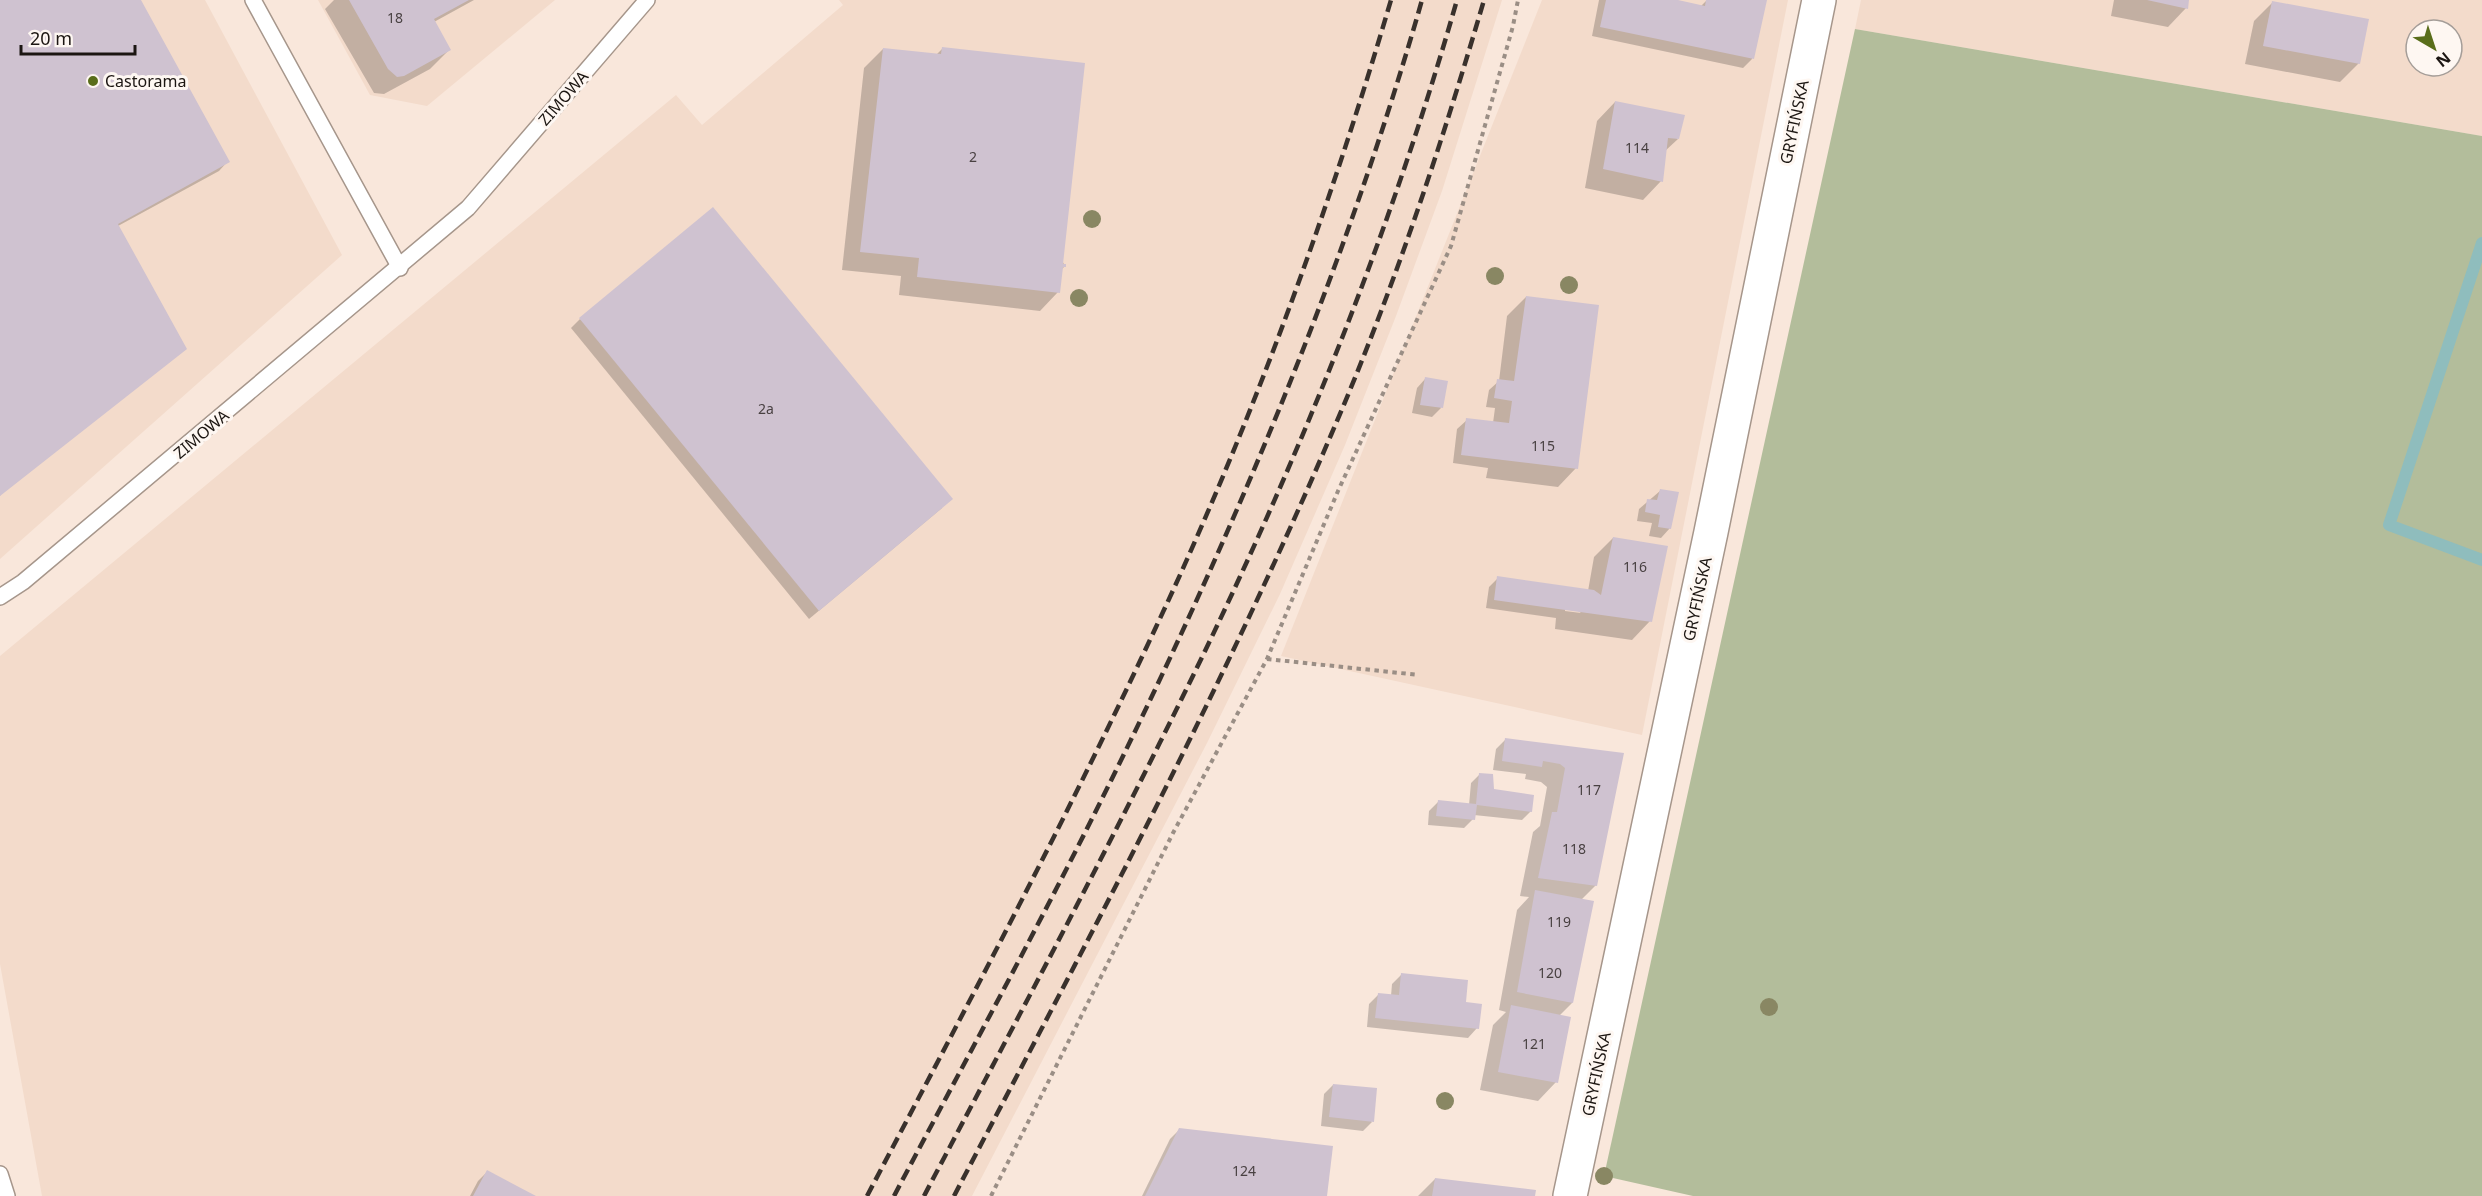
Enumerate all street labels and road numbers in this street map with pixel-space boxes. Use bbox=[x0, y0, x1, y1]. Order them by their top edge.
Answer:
street label: ZIMOWA bbox=[533, 65, 593, 130]
street label: GRYFIŃSKA bbox=[1774, 77, 1814, 166]
street label: ZIMOWA bbox=[169, 404, 234, 464]
street label: GRYFIŃSKA bbox=[1677, 554, 1717, 643]
street label: GRYFIŃSKA bbox=[1576, 1029, 1616, 1118]

